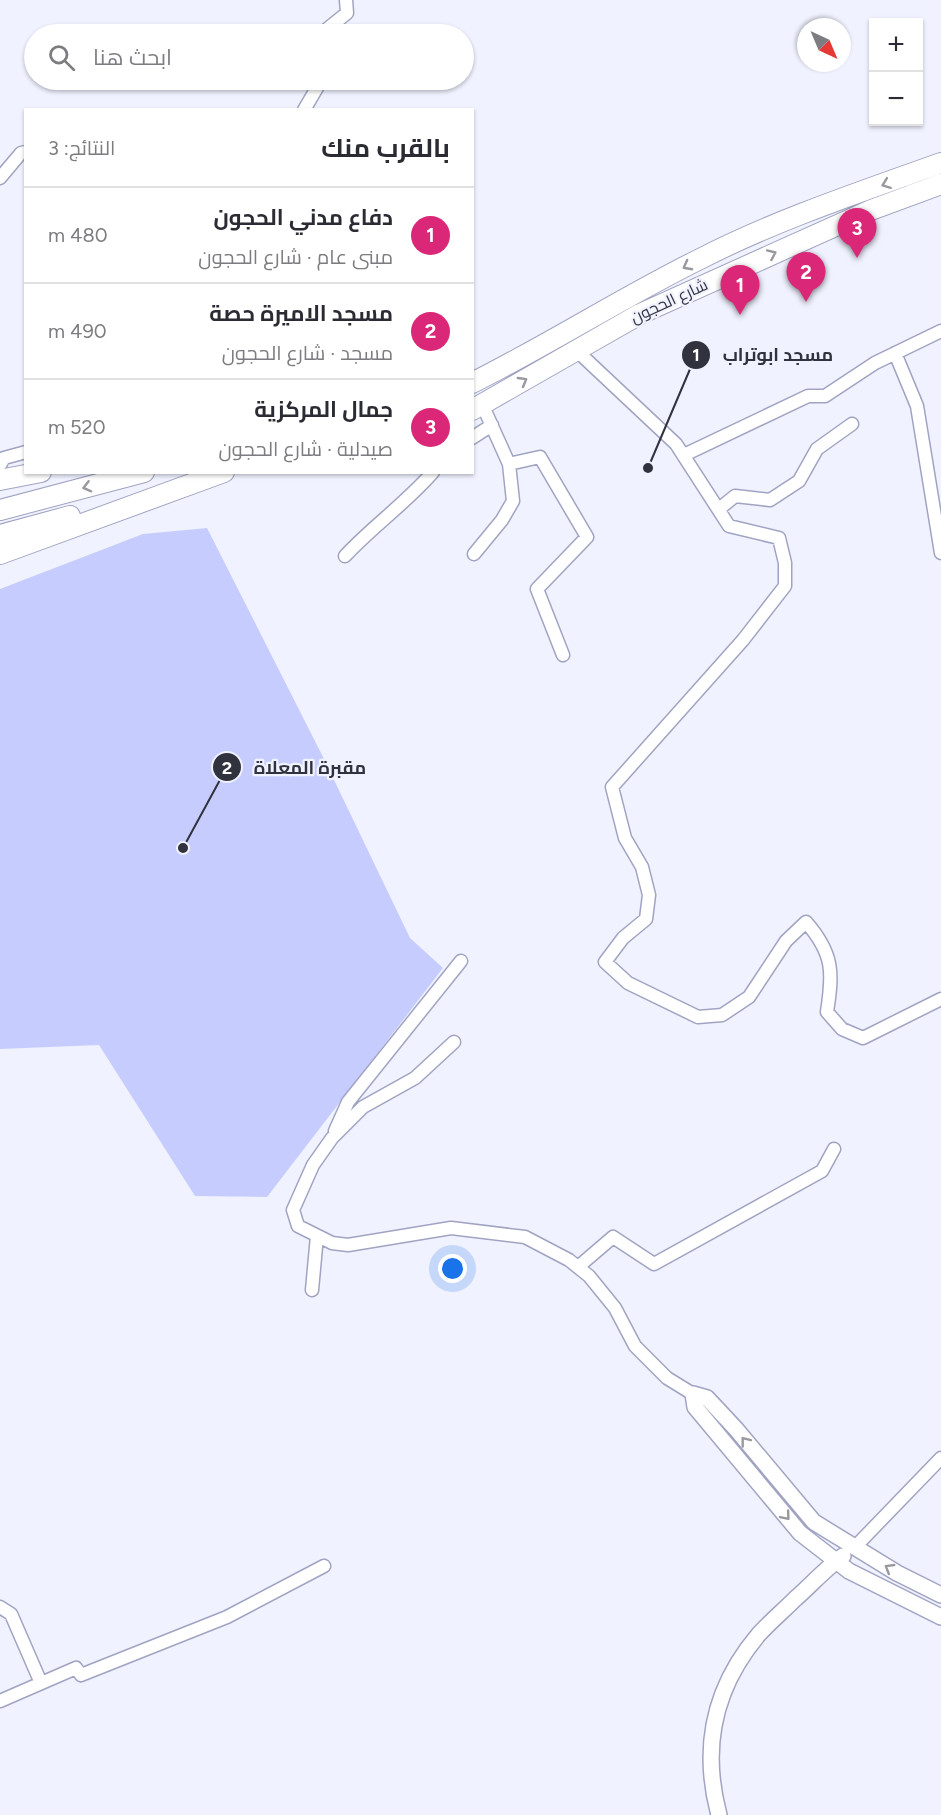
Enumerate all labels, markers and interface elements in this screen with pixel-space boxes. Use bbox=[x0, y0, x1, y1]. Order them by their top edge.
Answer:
north arrow bbox=[797, 18, 851, 72]
map controls bbox=[869, 18, 923, 126]
button: + bbox=[869, 18, 923, 72]
search box bbox=[24, 24, 474, 90]
icon: search bbox=[45, 41, 78, 74]
text: ابحث هنا bbox=[93, 44, 172, 71]
button: − bbox=[869, 72, 923, 126]
text: بالقرب منك bbox=[321, 132, 450, 164]
text: النتائج: 3 bbox=[48, 136, 115, 160]
one-way arrow bbox=[881, 176, 892, 189]
text: دفاع مدني الحجون bbox=[213, 204, 393, 231]
pin: 3 bbox=[838, 208, 876, 258]
text: 480 m bbox=[48, 223, 108, 247]
text: 1 bbox=[426, 223, 435, 247]
text: مبنى عام · شارع الحجون bbox=[198, 245, 393, 269]
one-way arrow bbox=[765, 250, 776, 262]
pin: 2 bbox=[786, 252, 826, 302]
one-way arrow bbox=[682, 259, 693, 270]
pin: 1 bbox=[720, 266, 760, 315]
street label: شارع الحجون bbox=[627, 275, 711, 329]
text: مسجد الاميرة حصة bbox=[209, 300, 393, 327]
text: 490 m bbox=[48, 319, 107, 343]
text: 2 bbox=[425, 319, 436, 343]
callout: مسجد ابوتراب bbox=[681, 337, 846, 373]
text: مسجد · شارع الحجون bbox=[222, 341, 393, 365]
text: 1 bbox=[692, 344, 700, 366]
text: مسجد ابوتراب bbox=[723, 344, 833, 366]
one-way arrow bbox=[517, 376, 527, 388]
text: جمال المركزية bbox=[254, 396, 393, 423]
text: 520 m bbox=[48, 415, 105, 439]
text: 3 bbox=[425, 415, 436, 439]
text: صيدلية · شارع الحجون bbox=[219, 437, 393, 461]
one-way arrow bbox=[83, 480, 93, 492]
callout: مقبرة المعلاة bbox=[212, 749, 379, 785]
text: 2 bbox=[222, 757, 232, 779]
text: مقبرة المعلاة bbox=[254, 757, 366, 779]
your location bbox=[438, 1254, 467, 1283]
one-way arrow bbox=[742, 1436, 753, 1447]
one-way arrow bbox=[778, 1509, 789, 1520]
one-way arrow bbox=[885, 1563, 895, 1575]

